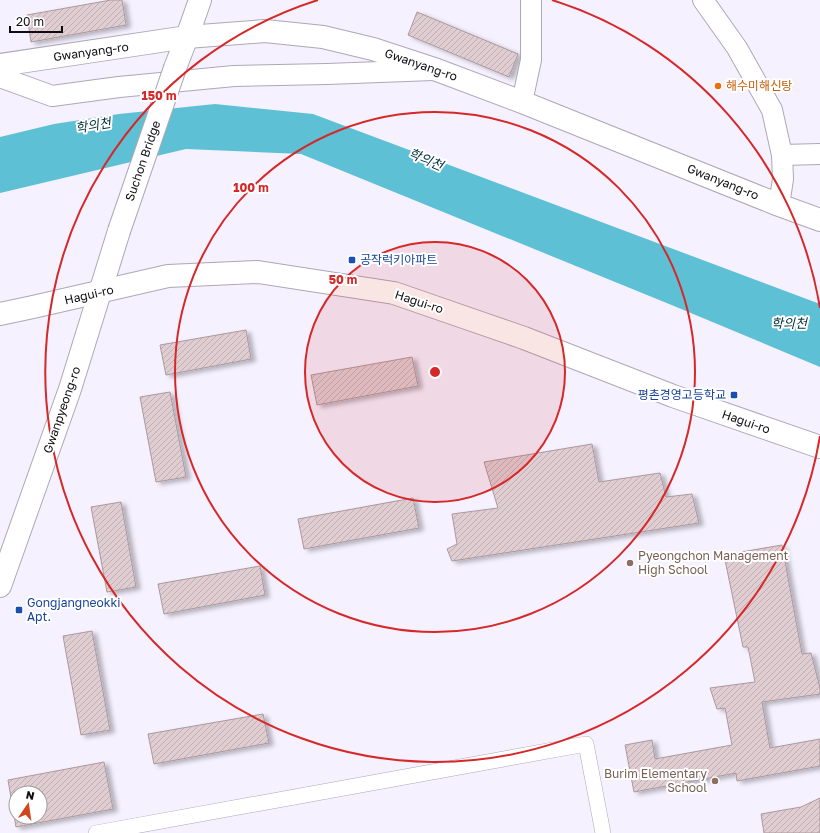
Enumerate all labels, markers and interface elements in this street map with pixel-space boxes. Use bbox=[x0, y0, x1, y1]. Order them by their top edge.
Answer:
scale bar bbox=[10, 8, 62, 34]
text: 20 m bbox=[16, 14, 44, 29]
street label: Gwanyang-ro bbox=[52, 39, 130, 64]
street label: Gwanyang-ro bbox=[383, 45, 460, 84]
place label: 해수미해신탕 bbox=[726, 78, 792, 93]
marker: 해수미해신탕 bbox=[713, 81, 723, 91]
text: 150 m bbox=[142, 88, 176, 103]
water label: 학의천 bbox=[74, 114, 113, 136]
street label: Suchon Bridge bbox=[122, 119, 163, 203]
water label: 학의천 bbox=[406, 145, 447, 174]
street label: Gwanyang-ro bbox=[685, 160, 761, 203]
text: 100 m bbox=[233, 180, 269, 195]
place label: 공작럭키아파트 bbox=[360, 252, 437, 267]
marker: 공작럭키아파트 bbox=[347, 255, 357, 265]
text: 50 m bbox=[329, 272, 357, 287]
street label: Hagui-ro bbox=[63, 282, 115, 307]
street label: Hagui-ro bbox=[393, 287, 445, 316]
water label: 학의천 bbox=[771, 315, 808, 331]
street label: Gwanpyeong-ro bbox=[40, 364, 83, 455]
centre of rings bbox=[428, 365, 442, 379]
place label: 평촌경영고등학교 bbox=[638, 387, 726, 402]
marker: 평촌경영고등학교 bbox=[729, 390, 739, 400]
street label: Hagui-ro bbox=[720, 406, 772, 437]
place label: Pyeongchon Management High School bbox=[638, 548, 788, 577]
marker: Pyeongchon Management High School bbox=[625, 558, 635, 568]
place label: Gongjangneokki Apt. bbox=[27, 595, 121, 624]
marker: Gongjangneokki Apt. bbox=[14, 605, 24, 615]
place label: Burim Elementary School bbox=[604, 766, 707, 795]
marker: Burim Elementary School bbox=[710, 776, 720, 786]
north arrow bbox=[8, 785, 48, 825]
text: N bbox=[25, 787, 36, 802]

